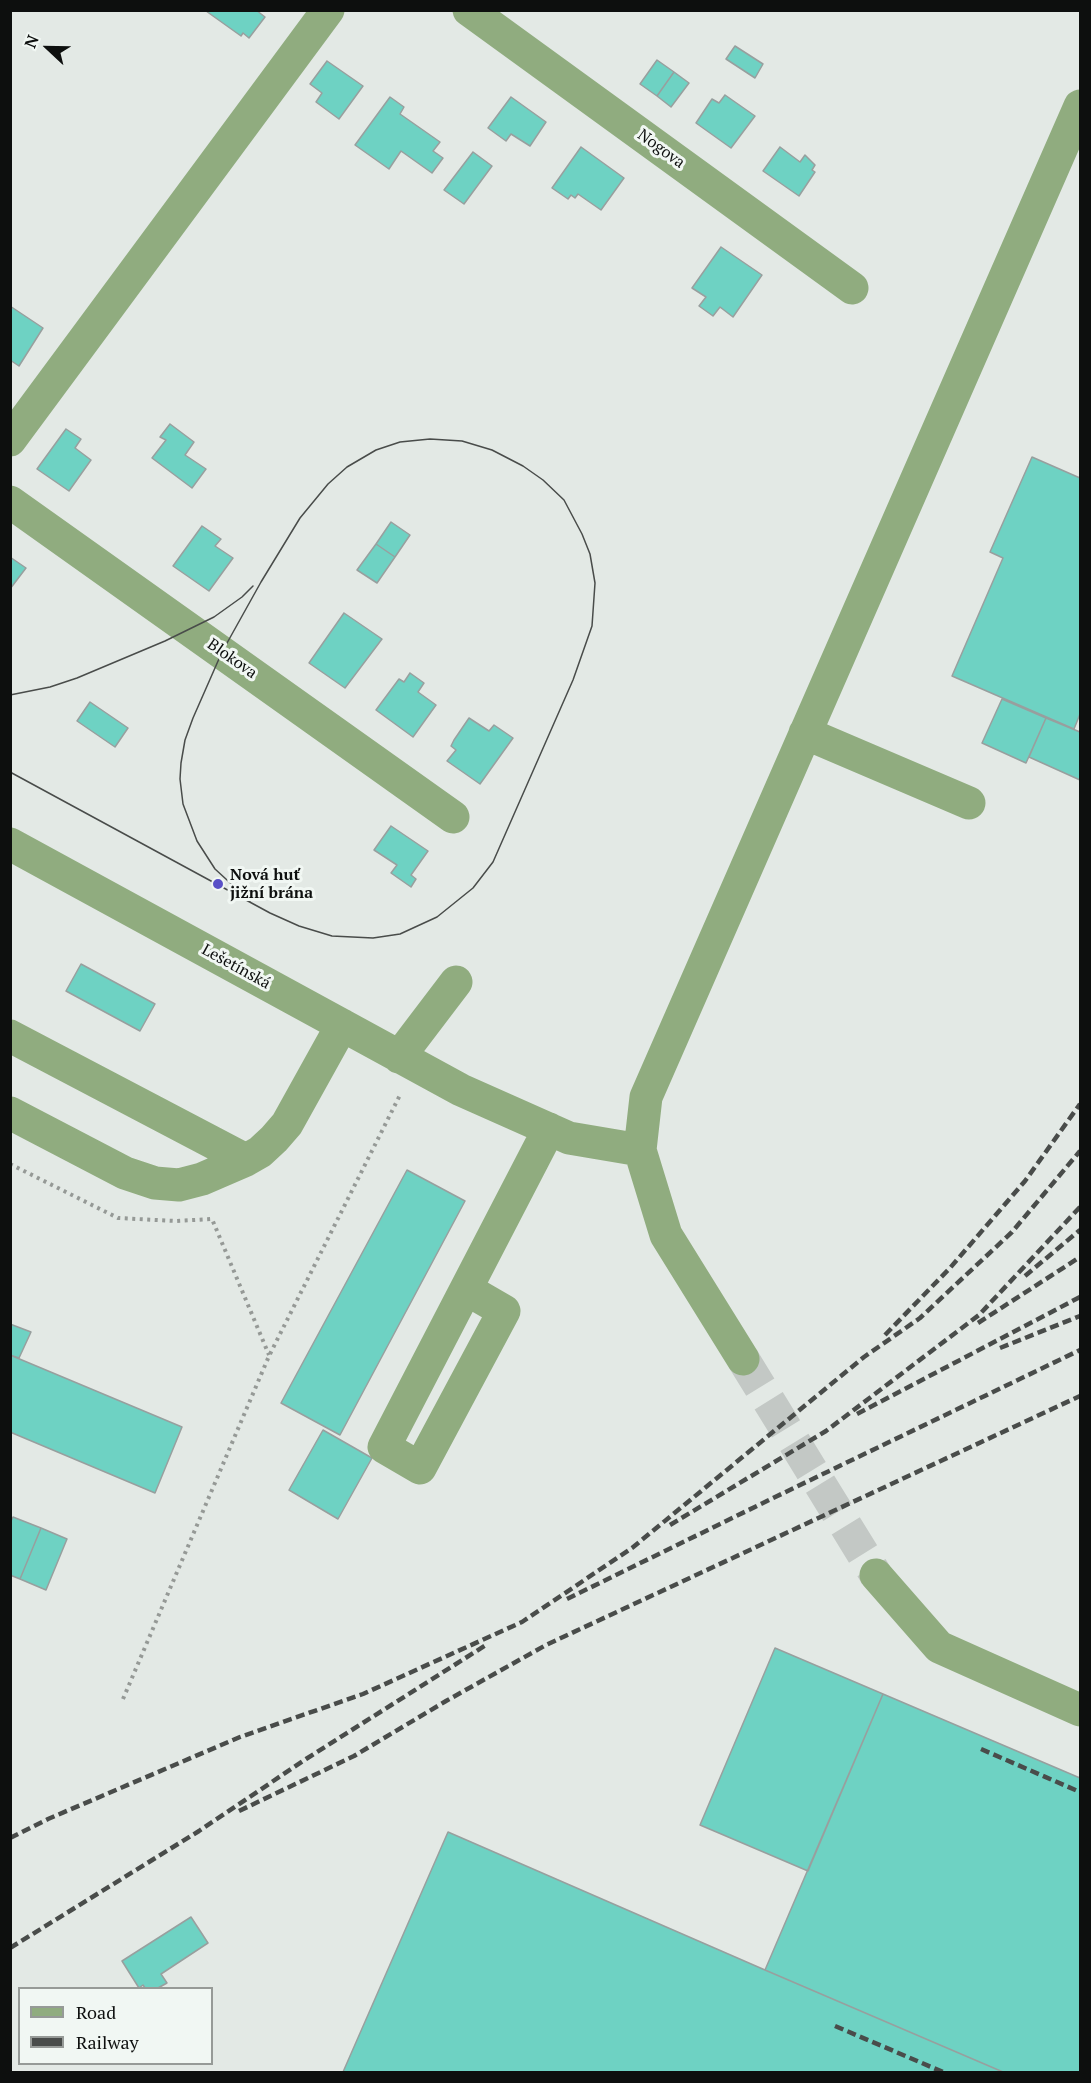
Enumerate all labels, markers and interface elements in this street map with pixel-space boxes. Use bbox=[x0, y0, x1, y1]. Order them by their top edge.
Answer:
north arrow bbox=[18, 18, 78, 78]
text: N bbox=[19, 32, 44, 51]
street label: Nogova bbox=[634, 125, 688, 173]
street label: Blokova bbox=[203, 635, 261, 683]
place label: Nová huť jižní brána bbox=[230, 865, 313, 903]
marker: Nová huť jižní brána bbox=[211, 877, 225, 891]
street label: Lešetínská bbox=[198, 940, 274, 994]
legend bbox=[18, 1987, 213, 2065]
text: Road bbox=[76, 2000, 116, 2024]
text: Railway bbox=[76, 2030, 139, 2054]

